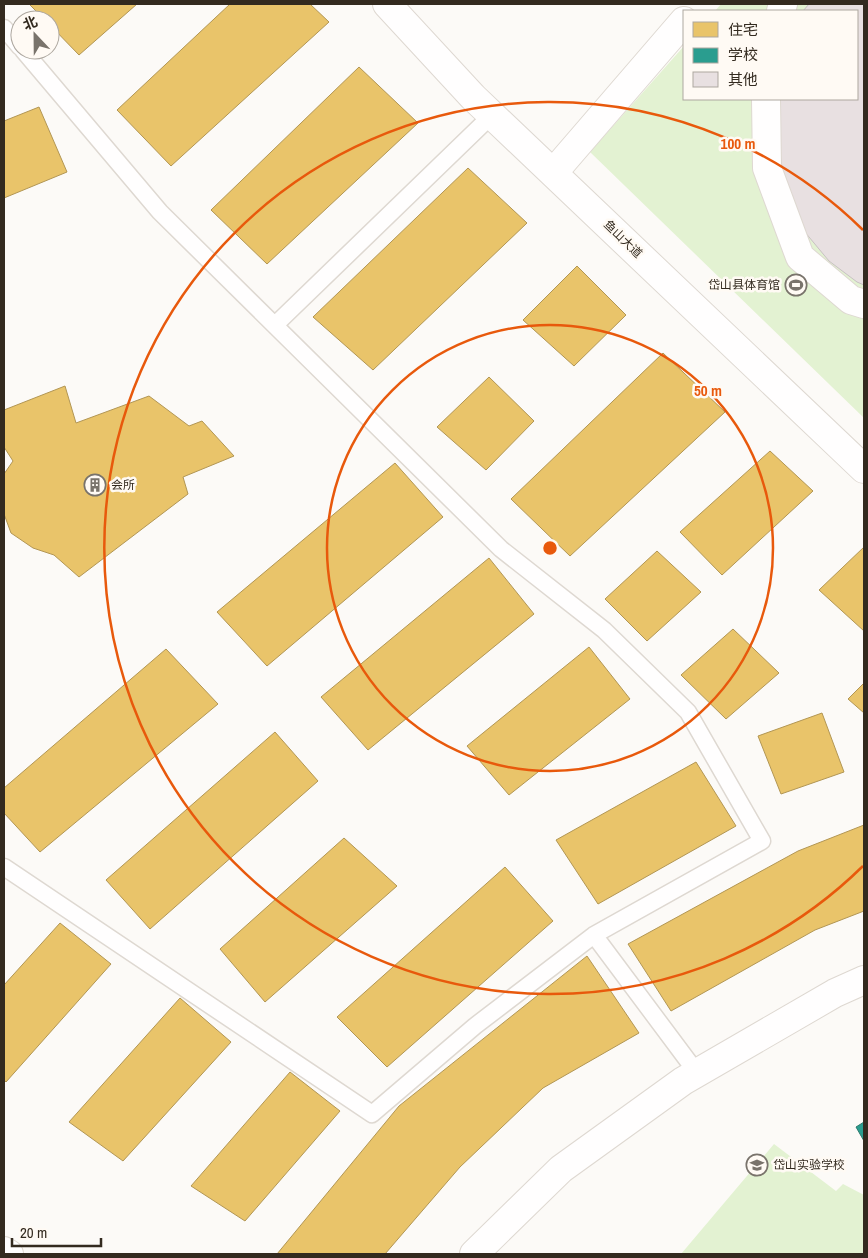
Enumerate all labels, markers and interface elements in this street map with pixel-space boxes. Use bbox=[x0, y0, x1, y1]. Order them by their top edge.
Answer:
north arrow bbox=[10, 10, 60, 60]
legend bbox=[683, 10, 858, 100]
text: 北 bbox=[20, 12, 40, 34]
text: 住宅 bbox=[728, 19, 758, 40]
text: 学校 bbox=[728, 44, 758, 65]
text: 其他 bbox=[728, 69, 758, 90]
text: 100 m bbox=[721, 133, 755, 154]
street label: 鱼山大道 bbox=[600, 217, 646, 261]
sports icon: 岱山县体育馆 bbox=[784, 273, 808, 297]
place label: 岱山县体育馆 bbox=[708, 277, 780, 293]
text: 50 m bbox=[694, 380, 722, 401]
building icon: 会所 bbox=[83, 473, 107, 497]
place label: 会所 bbox=[111, 477, 135, 493]
centre of rings bbox=[541, 539, 559, 557]
school or university icon: 岱山实验学校 bbox=[745, 1153, 769, 1177]
place label: 岱山实验学校 bbox=[773, 1157, 845, 1173]
scale bar bbox=[12, 1216, 101, 1248]
text: 20 m bbox=[20, 1222, 47, 1243]

